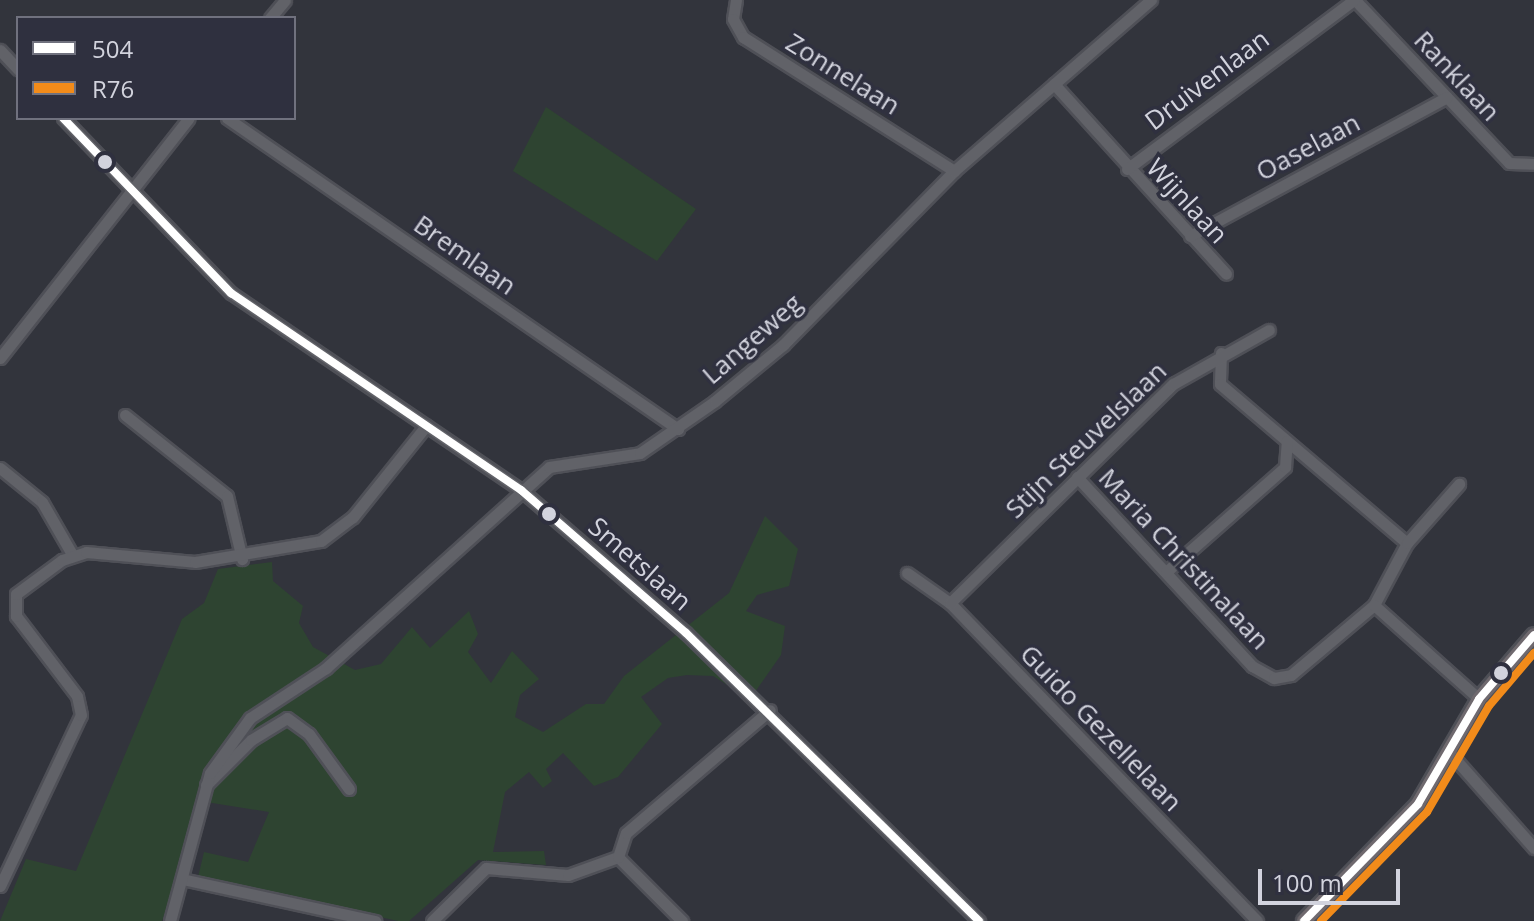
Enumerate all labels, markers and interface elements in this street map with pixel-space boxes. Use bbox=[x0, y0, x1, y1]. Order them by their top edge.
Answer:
legend bbox=[16, 16, 296, 120]
street label: Druivenlaan bbox=[1139, 23, 1275, 137]
street label: Ranklaan bbox=[1408, 25, 1506, 127]
street label: Zonnelaan bbox=[780, 27, 906, 121]
text: 504 bbox=[92, 32, 133, 65]
text: R76 bbox=[92, 72, 134, 105]
street label: Oaselaan bbox=[1251, 107, 1365, 187]
street label: Wijnlaan bbox=[1140, 152, 1234, 250]
unlabelled marker bbox=[97, 154, 113, 170]
street label: Bremlaan bbox=[408, 209, 522, 301]
street label: Langeweg bbox=[696, 287, 808, 391]
street label: Stijn Steuvelslaan bbox=[999, 355, 1173, 525]
street label: Maria Christinalaan bbox=[1092, 462, 1276, 656]
unlabelled marker bbox=[541, 506, 557, 522]
street label: Smetslaan bbox=[582, 511, 698, 617]
street label: Guido Gezellelaan bbox=[1014, 638, 1188, 818]
unlabelled marker bbox=[1493, 665, 1509, 681]
scale bar bbox=[1262, 853, 1404, 903]
text: 100 m bbox=[1272, 866, 1342, 899]

